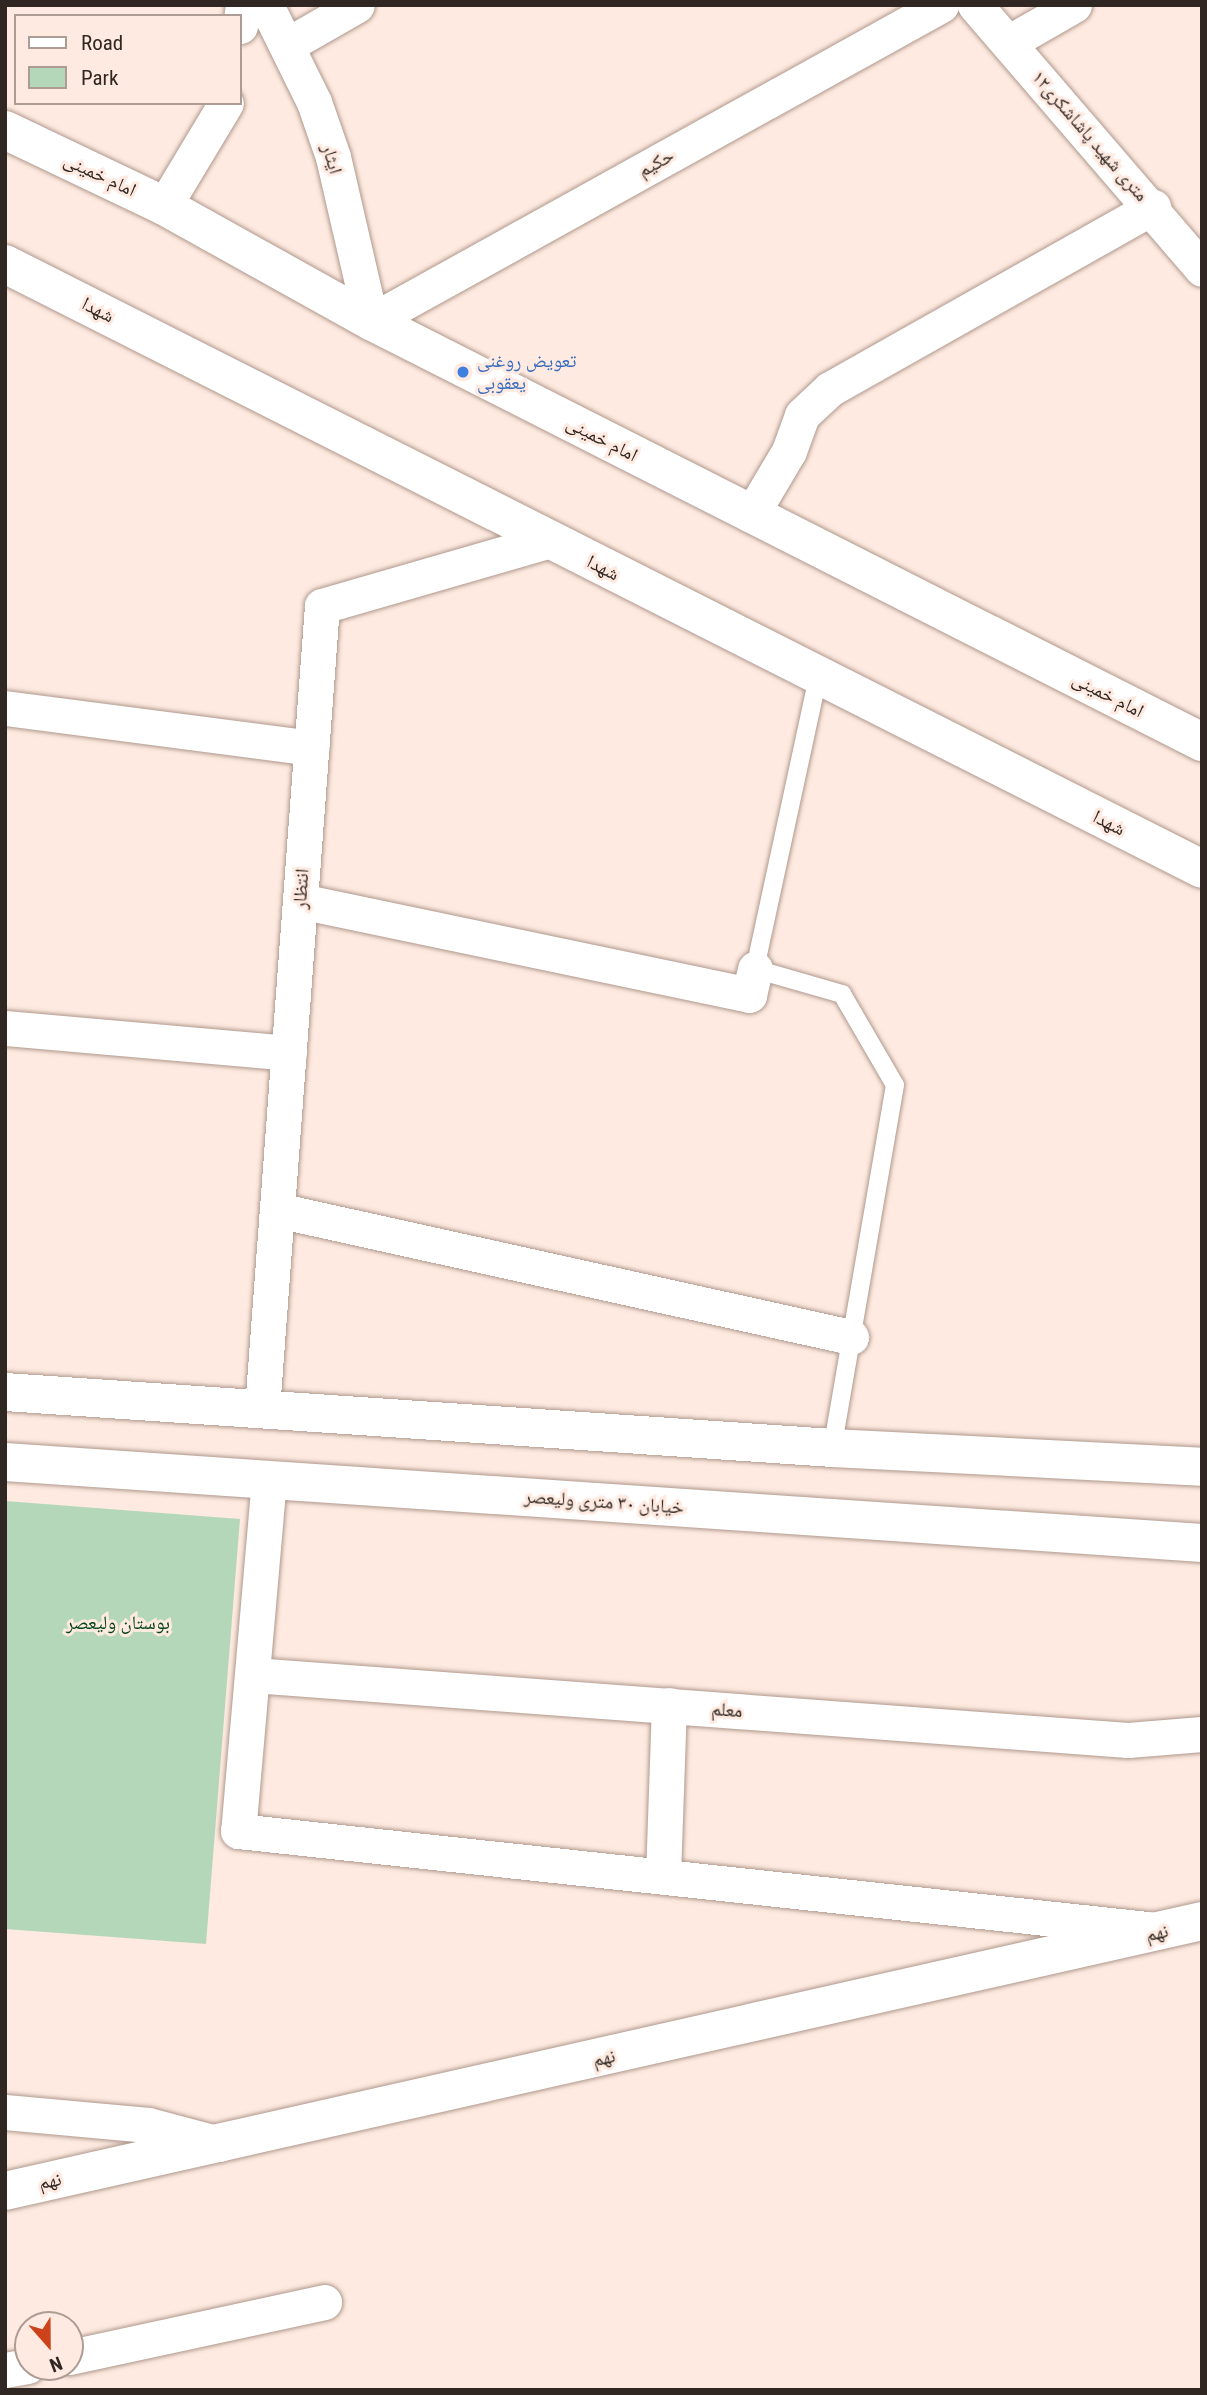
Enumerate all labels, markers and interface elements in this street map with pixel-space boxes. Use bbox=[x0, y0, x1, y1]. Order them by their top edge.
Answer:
legend bbox=[14, 14, 242, 105]
text: Road bbox=[81, 31, 123, 55]
text: Park bbox=[81, 66, 118, 90]
street label: ۱۲متری شهید پاشاشکری bbox=[1027, 66, 1153, 206]
street label: ایثار bbox=[317, 141, 347, 177]
street label: حکیم bbox=[634, 144, 678, 182]
street label: امام خمینی bbox=[60, 148, 140, 202]
street label: شهدا bbox=[78, 292, 118, 328]
place label: تعویض روغنی یعقوبی bbox=[477, 350, 576, 394]
marker: تعویض روغنی یعقوبی bbox=[455, 364, 471, 380]
street label: امام خمینی bbox=[563, 411, 641, 467]
street label: شهدا bbox=[583, 550, 623, 586]
street label: امام خمینی bbox=[1069, 667, 1147, 723]
street label: شهدا bbox=[1089, 805, 1129, 841]
street label: انتظار bbox=[288, 868, 314, 910]
street label: خیابان ۳۰ متری ولیعصر bbox=[523, 1485, 685, 1519]
park label: بوستان ولیعصر bbox=[66, 1612, 170, 1634]
street label: معلم bbox=[711, 1698, 743, 1722]
street label: نهم bbox=[1143, 1919, 1171, 1947]
street label: نهم bbox=[590, 2044, 618, 2072]
street label: نهم bbox=[37, 2168, 63, 2194]
north arrow bbox=[14, 2311, 84, 2381]
text: N bbox=[46, 2351, 66, 2377]

